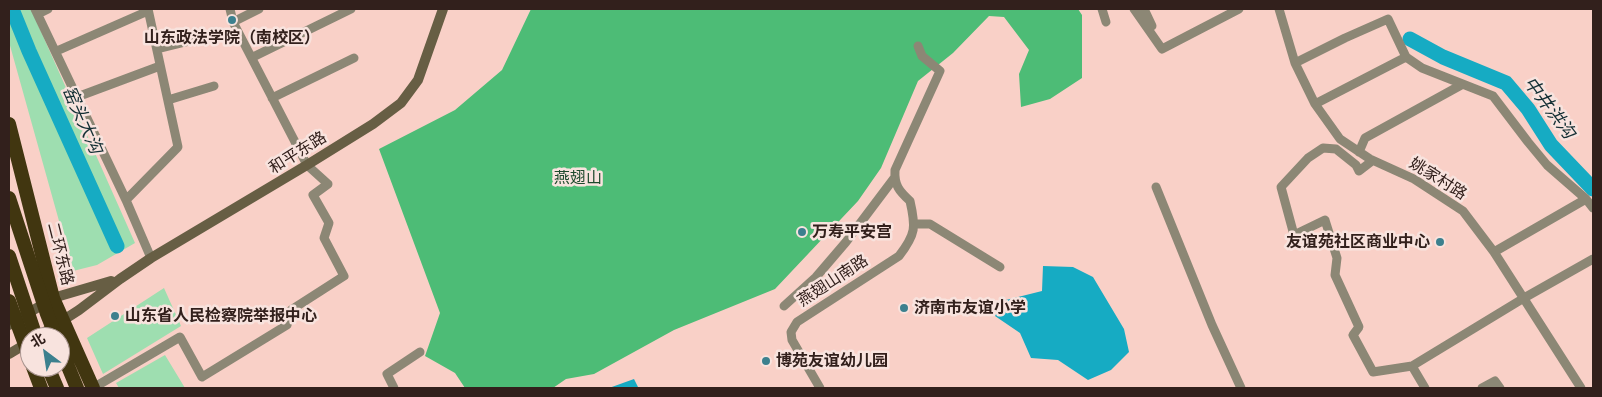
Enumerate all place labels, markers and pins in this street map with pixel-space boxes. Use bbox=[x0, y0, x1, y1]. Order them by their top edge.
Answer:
marker: 山东政法学院（南校区） bbox=[226, 14, 238, 26]
place label: 山东政法学院（南校区） bbox=[144, 28, 320, 48]
place label: 万寿平安宫 bbox=[812, 222, 892, 242]
marker: 万寿平安宫 bbox=[796, 226, 808, 238]
place label: 友谊苑社区商业中心 bbox=[1286, 232, 1430, 252]
marker: 友谊苑社区商业中心 bbox=[1434, 236, 1446, 248]
place label: 济南市友谊小学 bbox=[914, 298, 1026, 318]
marker: 济南市友谊小学 bbox=[898, 302, 910, 314]
place label: 山东省人民检察院举报中心 bbox=[125, 306, 317, 326]
marker: 山东省人民检察院举报中心 bbox=[109, 310, 121, 322]
place label: 博苑友谊幼儿园 bbox=[776, 351, 888, 371]
marker: 博苑友谊幼儿园 bbox=[760, 355, 772, 367]

